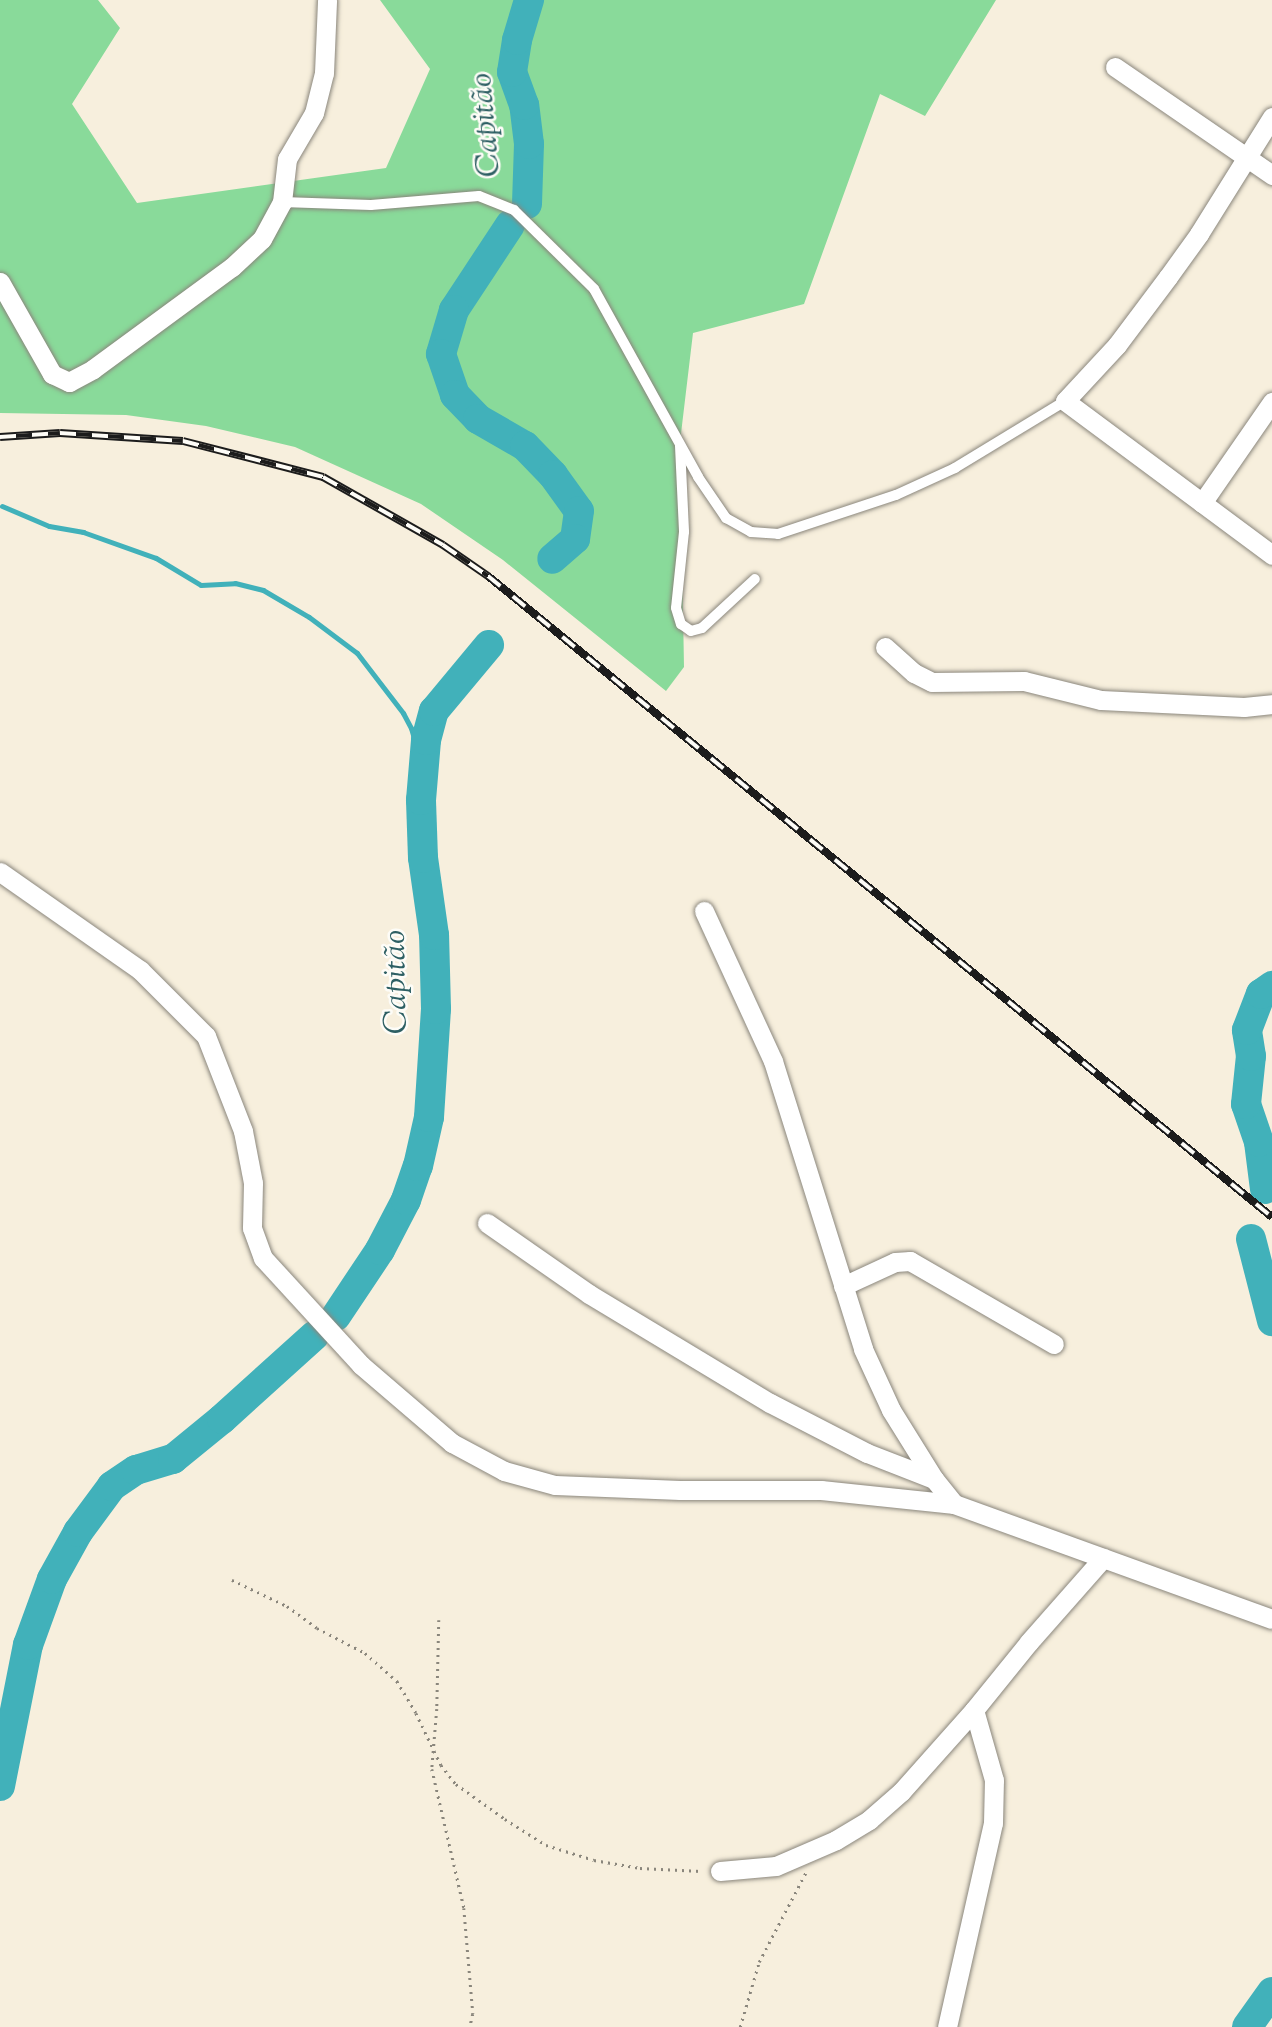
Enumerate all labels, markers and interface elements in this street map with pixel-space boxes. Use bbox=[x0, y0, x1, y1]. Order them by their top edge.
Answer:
water label: Capitão bbox=[463, 71, 511, 179]
water label: Capitão bbox=[377, 930, 417, 1034]

